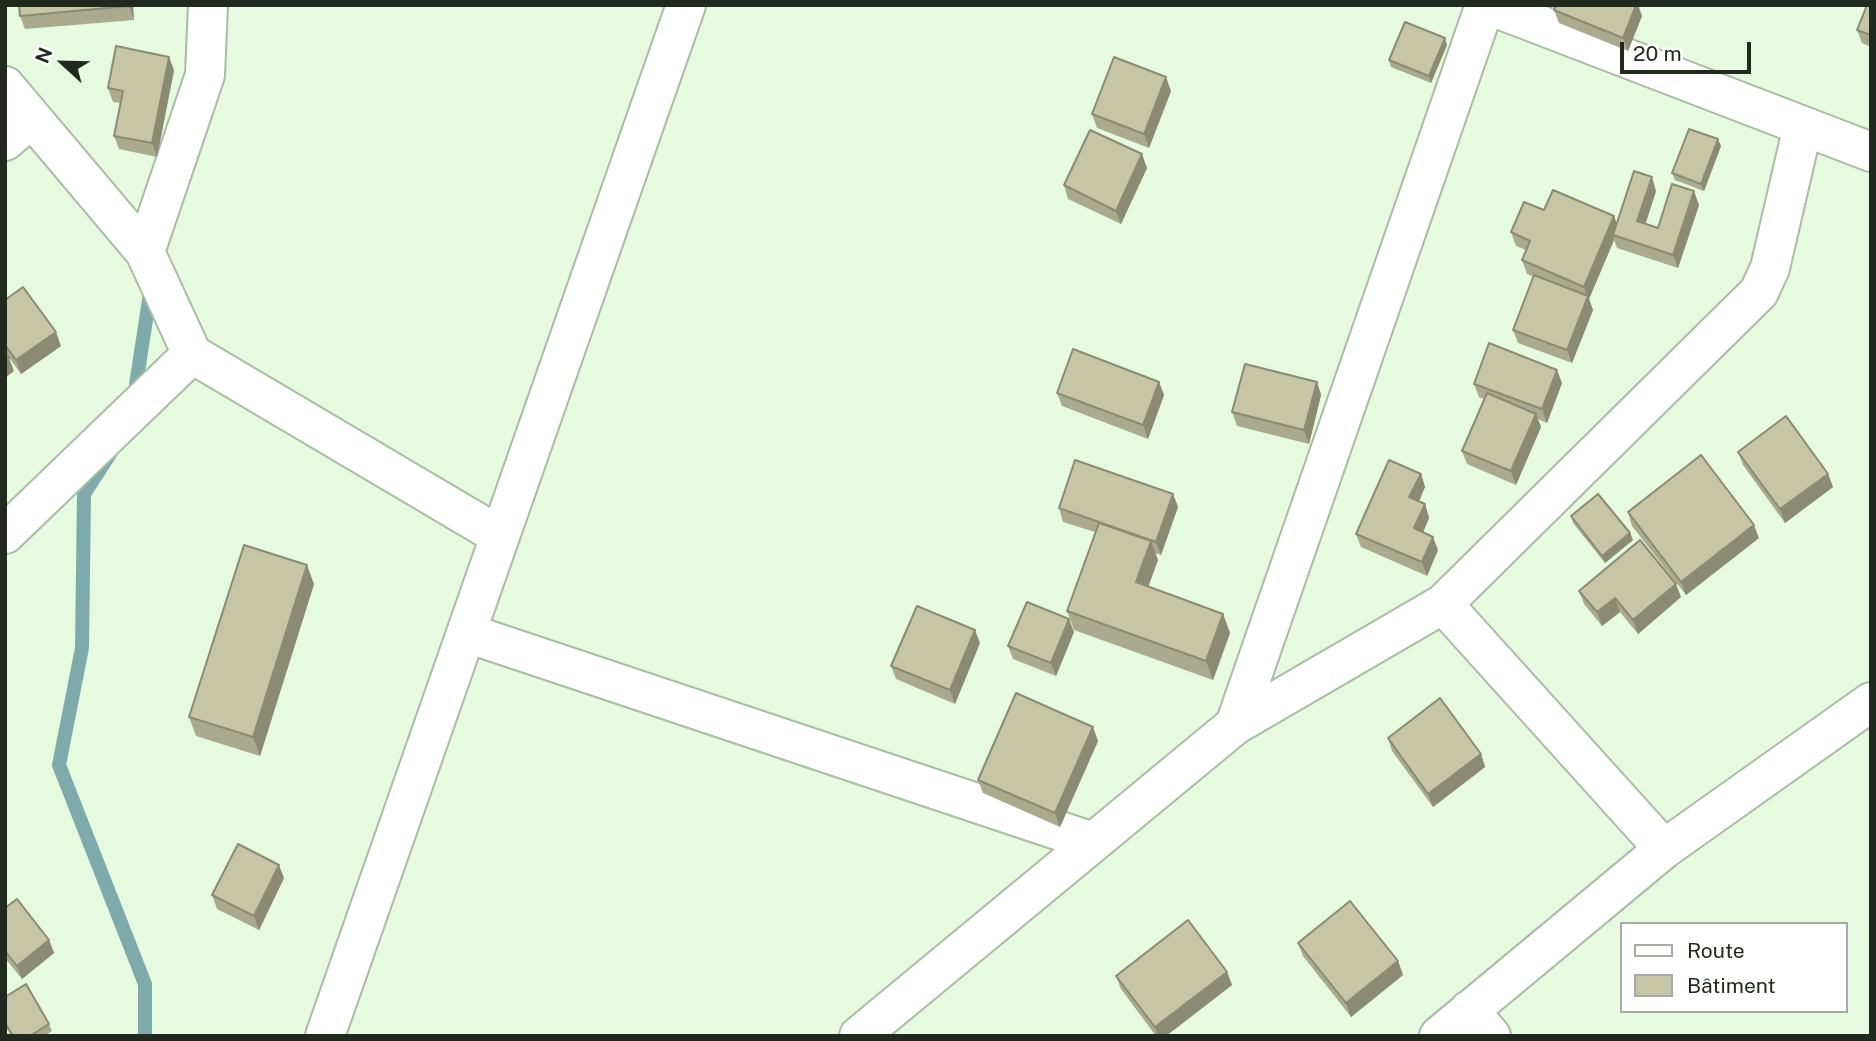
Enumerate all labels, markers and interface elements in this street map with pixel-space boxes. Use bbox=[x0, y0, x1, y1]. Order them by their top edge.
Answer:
north arrow bbox=[28, 28, 98, 98]
scale bar bbox=[1624, 28, 1755, 72]
text: 20 m bbox=[1633, 41, 1682, 66]
text: N bbox=[31, 44, 57, 66]
legend bbox=[1620, 922, 1848, 1013]
text: Route bbox=[1687, 938, 1745, 963]
text: Bâtiment bbox=[1687, 973, 1776, 998]

